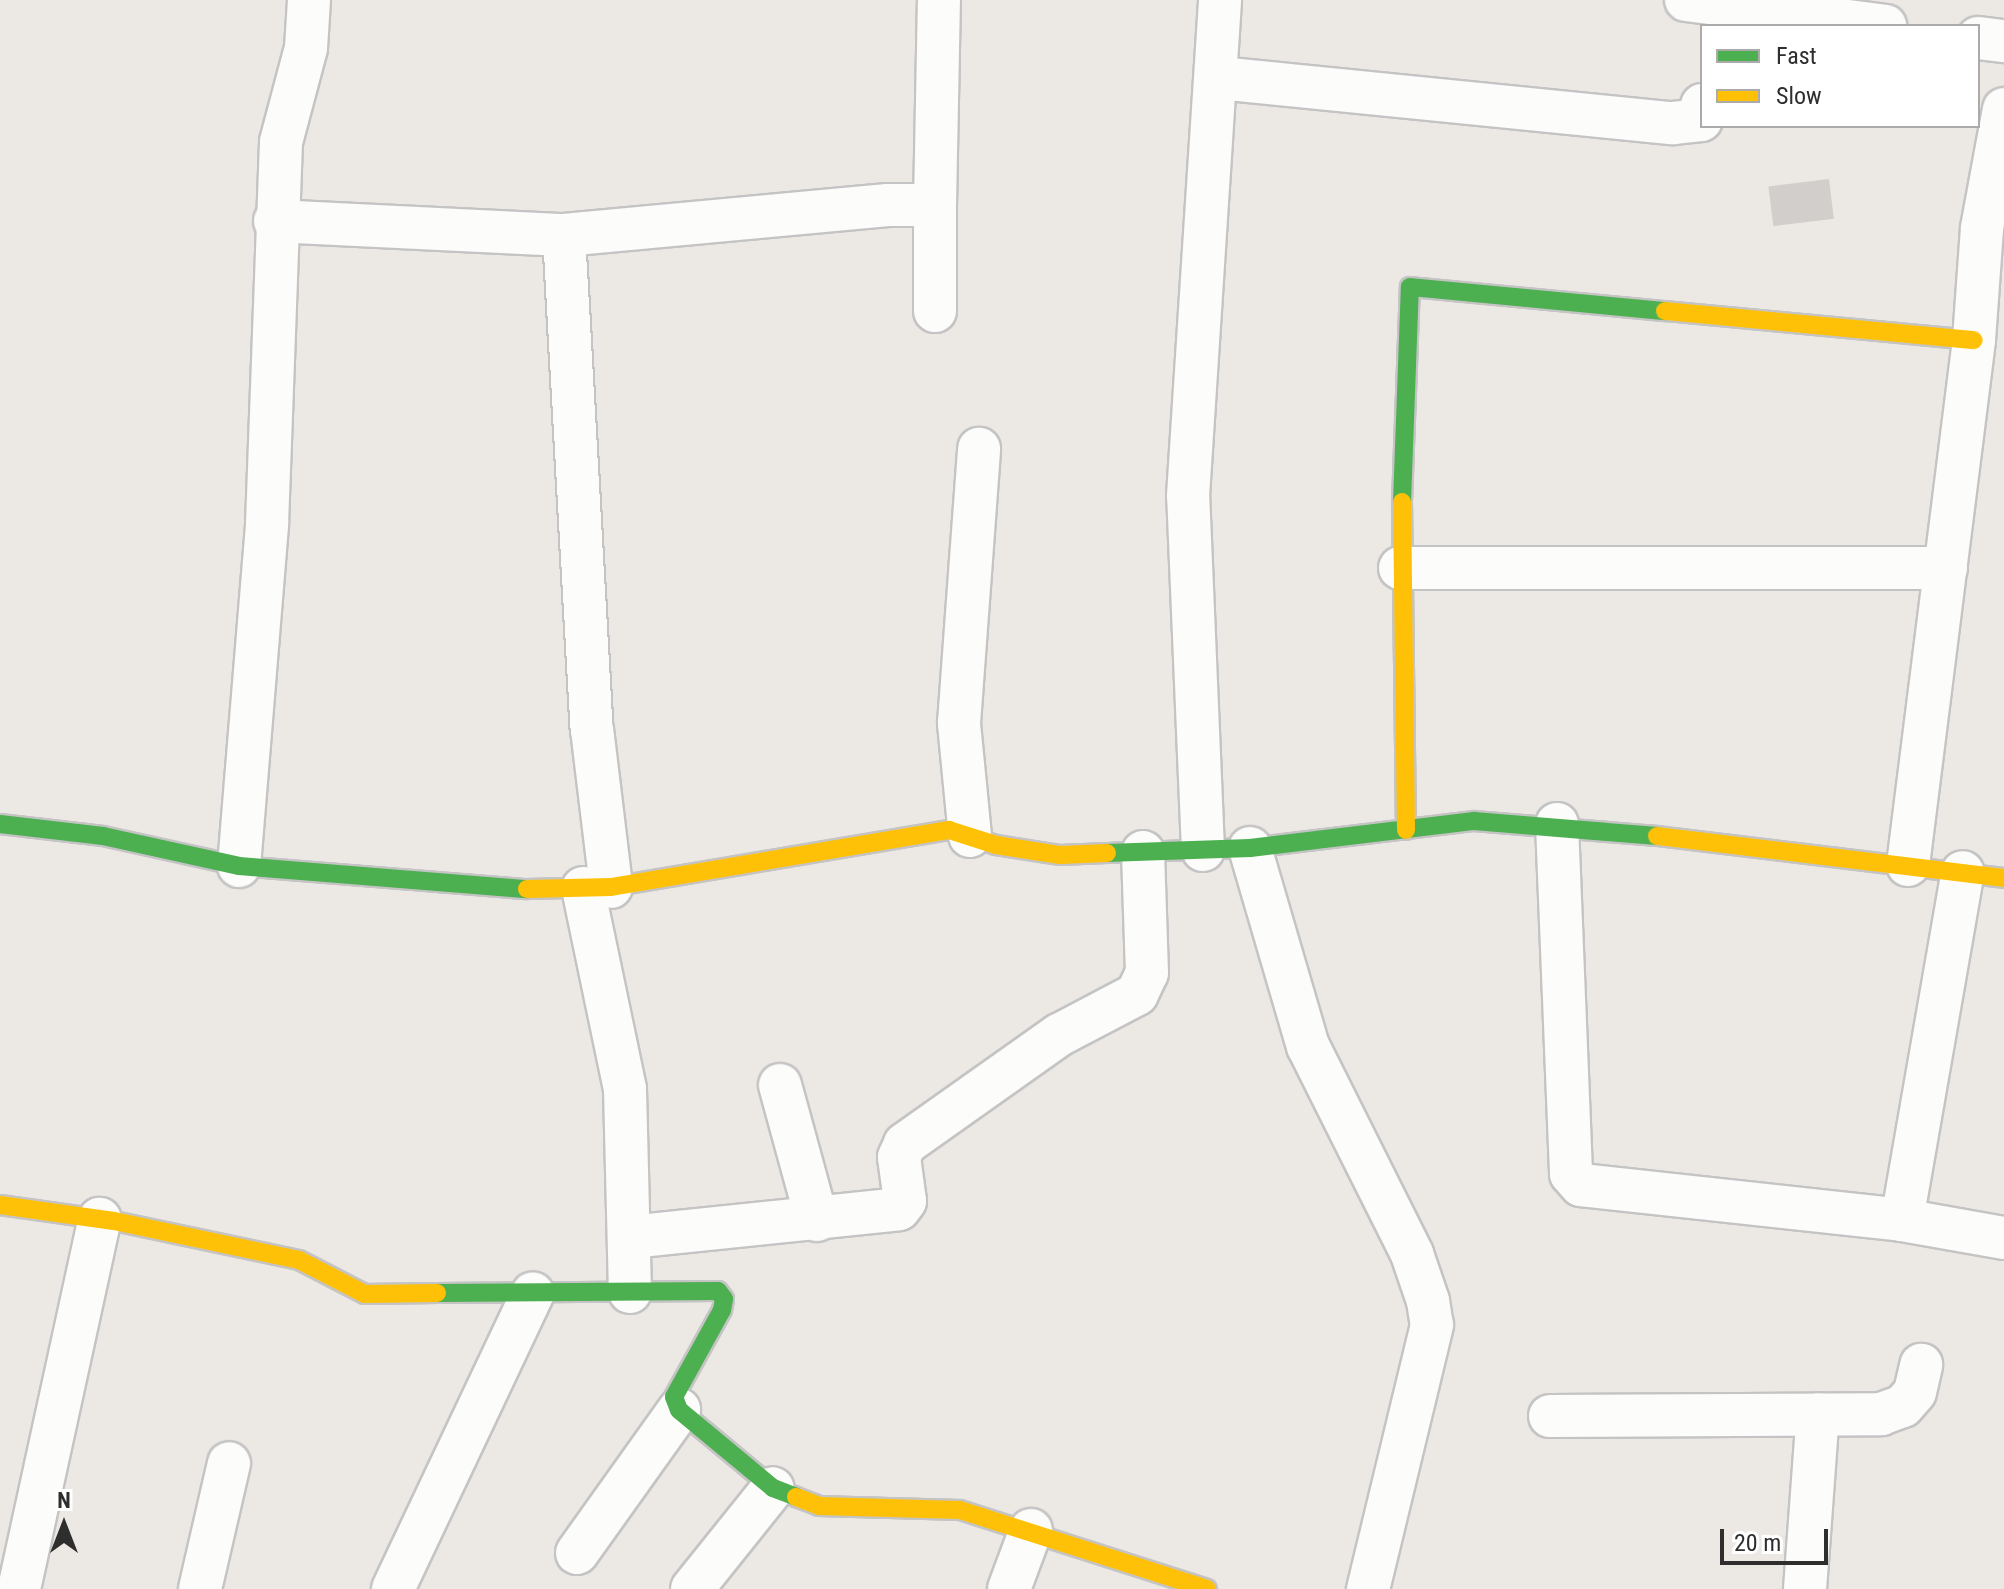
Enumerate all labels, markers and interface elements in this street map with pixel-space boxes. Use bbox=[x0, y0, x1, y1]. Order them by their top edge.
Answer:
legend bbox=[1700, 24, 1980, 128]
text: Fast bbox=[1776, 42, 1817, 70]
text: Slow bbox=[1776, 82, 1822, 110]
north arrow bbox=[24, 1485, 104, 1565]
text: N bbox=[57, 1488, 71, 1513]
scale bar bbox=[1724, 1513, 1832, 1563]
text: 20 m bbox=[1734, 1529, 1781, 1557]

